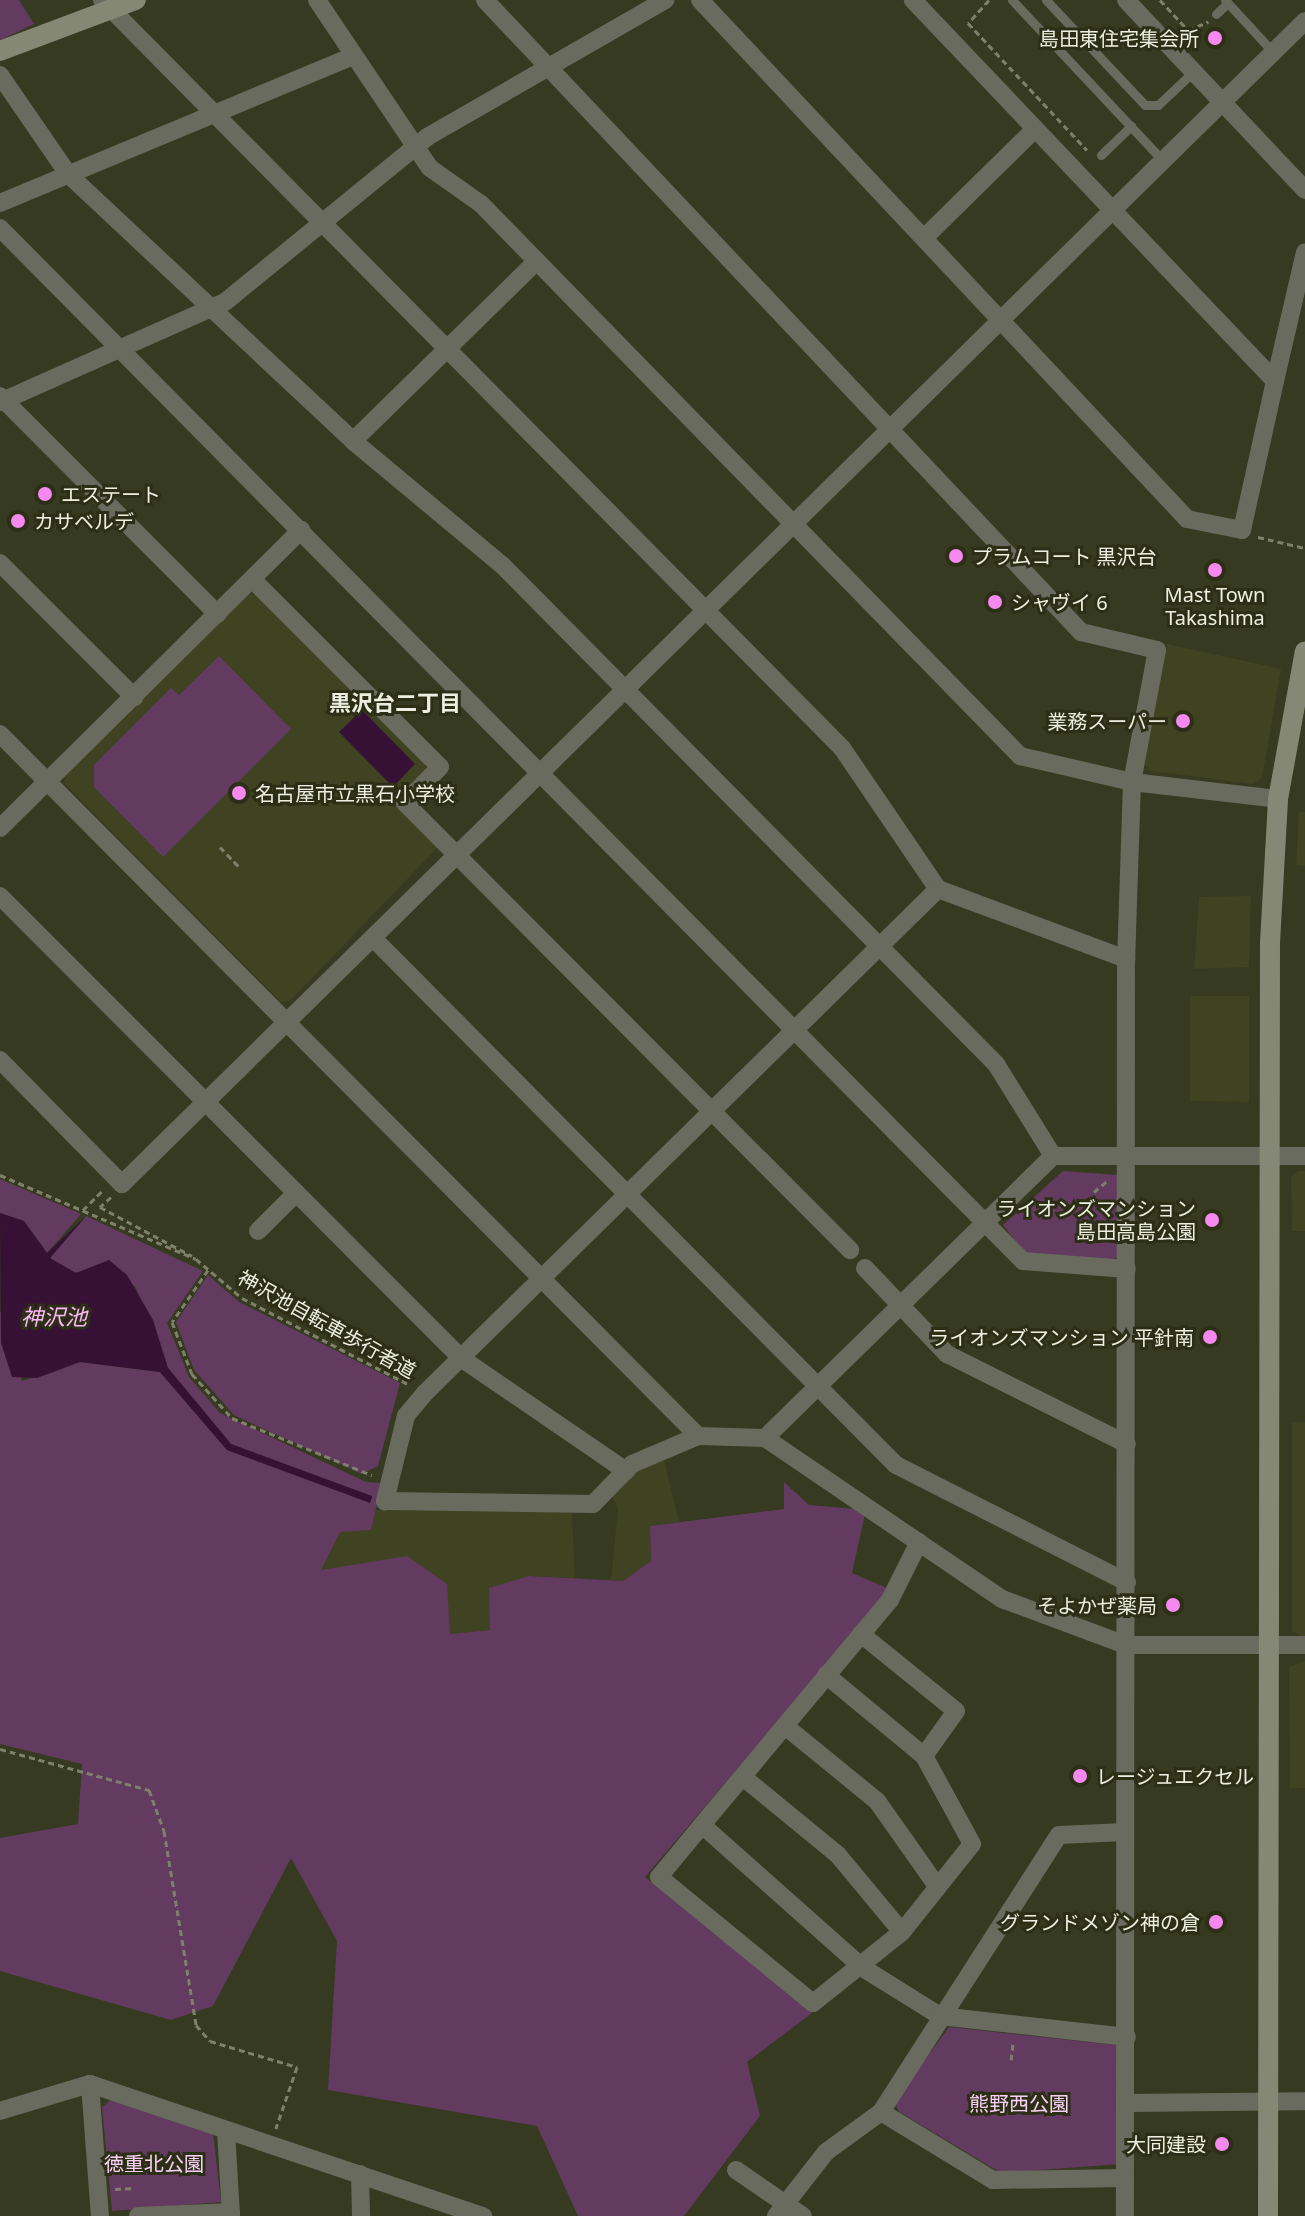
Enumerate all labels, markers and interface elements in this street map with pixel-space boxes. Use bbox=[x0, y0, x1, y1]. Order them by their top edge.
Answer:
place label: 島田東住宅集会所 bbox=[1039, 26, 1199, 50]
marker: 島田東住宅集会所 bbox=[1206, 29, 1224, 47]
place label: エステート bbox=[61, 482, 161, 506]
marker: エステート bbox=[36, 485, 54, 503]
place label: カサベルデ bbox=[34, 509, 134, 533]
marker: カサベルデ bbox=[9, 512, 27, 530]
place label: プラムコート 黒沢台 bbox=[972, 544, 1157, 568]
marker: プラムコート 黒沢台 bbox=[947, 547, 965, 565]
marker: Mast Town Takashima bbox=[1206, 561, 1224, 579]
place label: Mast Town Takashima bbox=[1165, 582, 1265, 629]
place label: シャヴイ 6 bbox=[1011, 590, 1108, 614]
marker: シャヴイ 6 bbox=[986, 593, 1004, 611]
district label: 黒沢台二丁目 bbox=[329, 690, 461, 716]
place label: 業務スーパー bbox=[1047, 709, 1167, 733]
marker: 業務スーパー bbox=[1174, 712, 1192, 730]
place label: 名古屋市立黒石小学校 bbox=[255, 781, 455, 805]
marker: 名古屋市立黒石小学校 bbox=[230, 784, 248, 802]
place label: ライオンズマンション 島田高島公園 bbox=[996, 1196, 1196, 1243]
marker: ライオンズマンション 島田高島公園 bbox=[1203, 1211, 1221, 1229]
street label: 神沢池自転車歩行者道 bbox=[234, 1265, 420, 1383]
water label: 神沢池 bbox=[21, 1304, 87, 1330]
place label: ライオンズマンション 平針南 bbox=[929, 1325, 1194, 1349]
marker: ライオンズマンション 平針南 bbox=[1201, 1328, 1219, 1346]
place label: そよかぜ薬局 bbox=[1037, 1593, 1157, 1617]
marker: そよかぜ薬局 bbox=[1164, 1596, 1182, 1614]
place label: レージュエクセル bbox=[1096, 1764, 1256, 1788]
marker: レージュエクセル bbox=[1071, 1767, 1089, 1785]
place label: グランドメゾン神の倉 bbox=[1000, 1910, 1200, 1934]
marker: グランドメゾン神の倉 bbox=[1207, 1913, 1225, 1931]
park label: 熊野西公園 bbox=[969, 2091, 1069, 2115]
place label: 大同建設 bbox=[1126, 2132, 1206, 2156]
marker: 大同建設 bbox=[1213, 2135, 1231, 2153]
park label: 徳重北公園 bbox=[104, 2151, 204, 2175]

